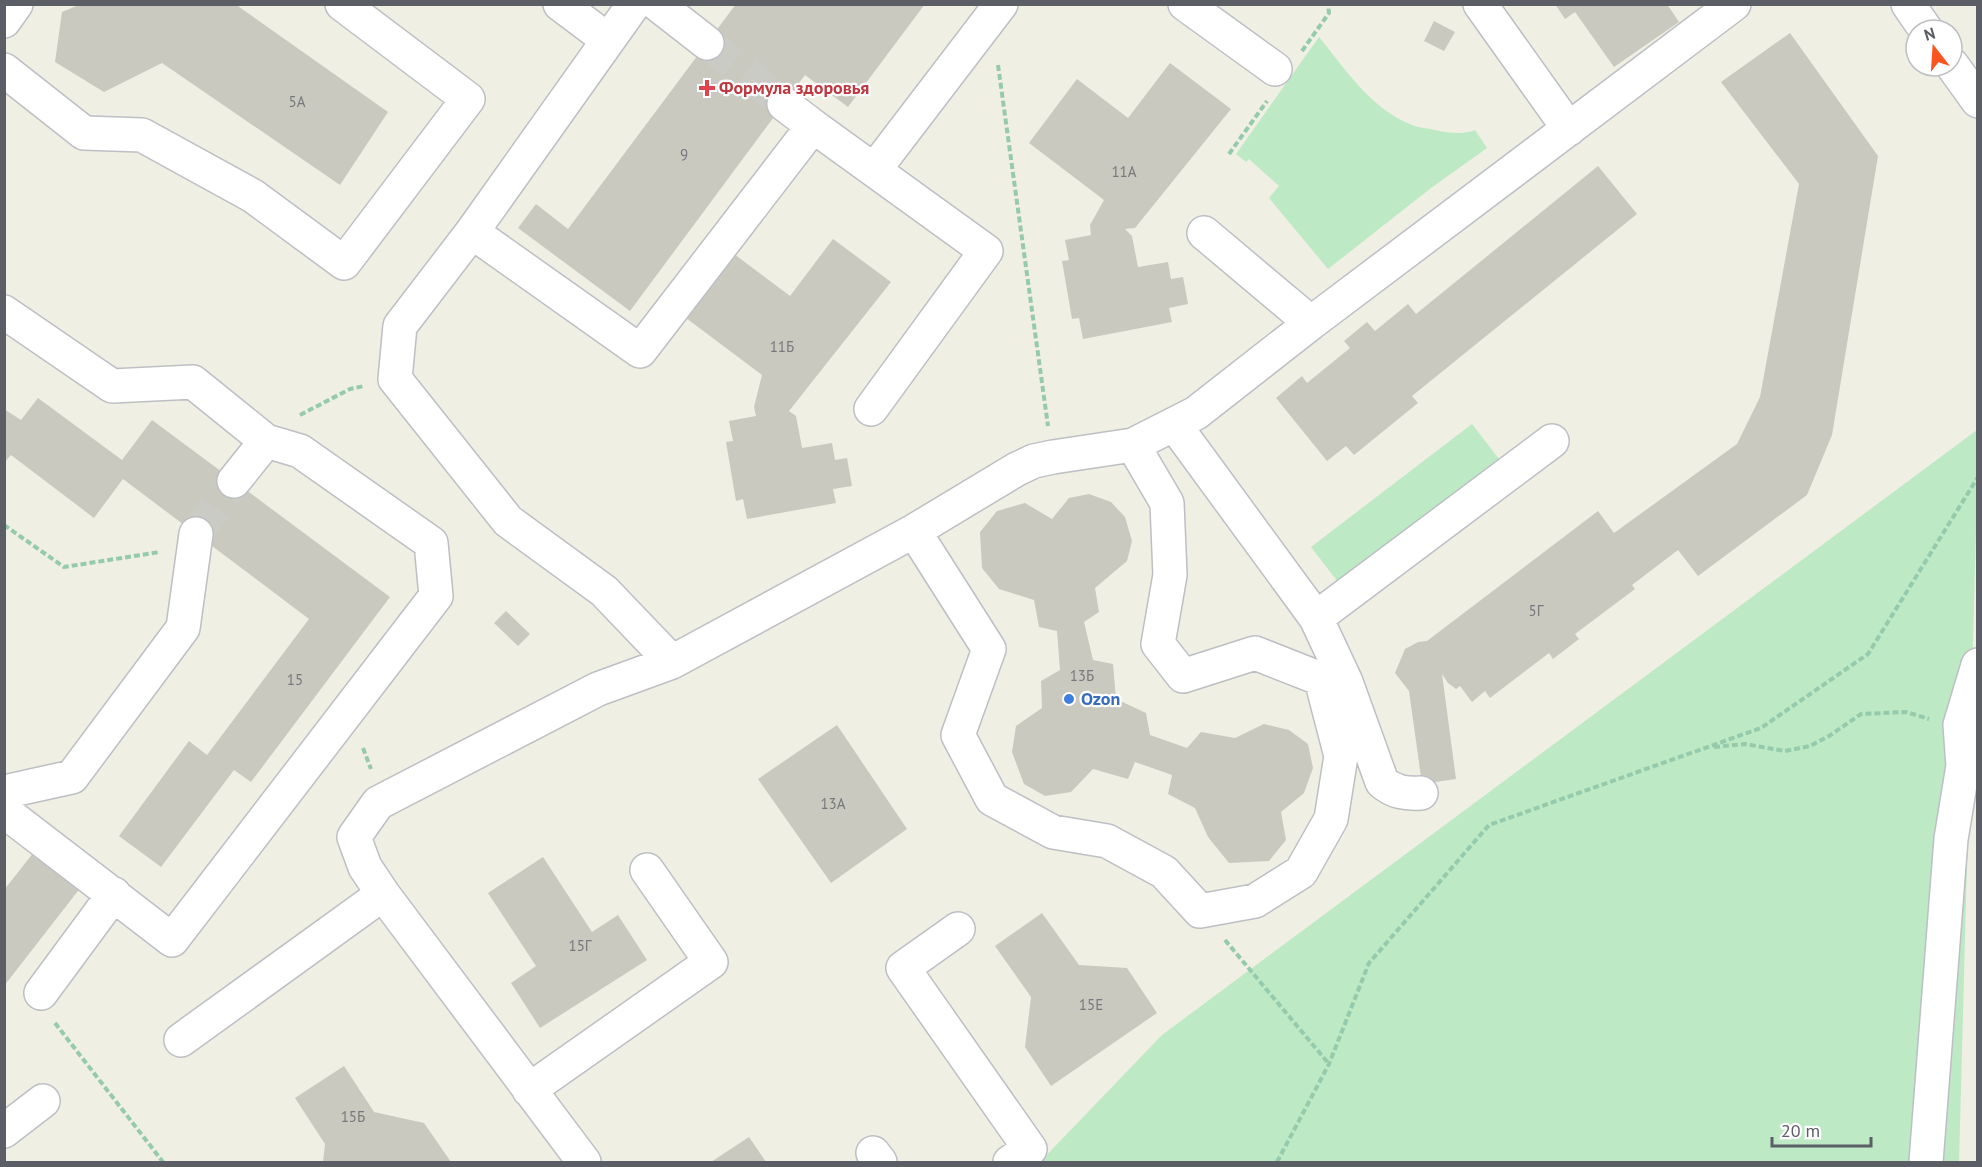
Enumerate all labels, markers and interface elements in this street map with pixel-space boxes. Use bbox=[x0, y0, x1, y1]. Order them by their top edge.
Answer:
north arrow bbox=[1904, 18, 1964, 78]
text: N bbox=[1922, 23, 1938, 45]
place label: Формула здоровья bbox=[719, 76, 869, 99]
marker: Формула здоровья bbox=[700, 81, 714, 95]
house number: 5А bbox=[289, 92, 306, 111]
house number: 9 bbox=[680, 145, 688, 164]
house number: 11А bbox=[1111, 162, 1137, 181]
house number: 11Б bbox=[770, 337, 794, 356]
house number: 5Г bbox=[1529, 601, 1544, 620]
house number: 13Б bbox=[1070, 666, 1094, 685]
house number: 15 bbox=[287, 670, 303, 689]
place label: Ozon bbox=[1081, 687, 1120, 710]
marker: Ozon bbox=[1062, 692, 1076, 706]
house number: 13А bbox=[820, 794, 846, 813]
house number: 15Г bbox=[569, 936, 592, 955]
house number: 15Е bbox=[1079, 995, 1103, 1014]
house number: 15Б bbox=[341, 1107, 365, 1126]
scale bar bbox=[1772, 1110, 1871, 1148]
text: 20 m bbox=[1781, 1119, 1820, 1142]

